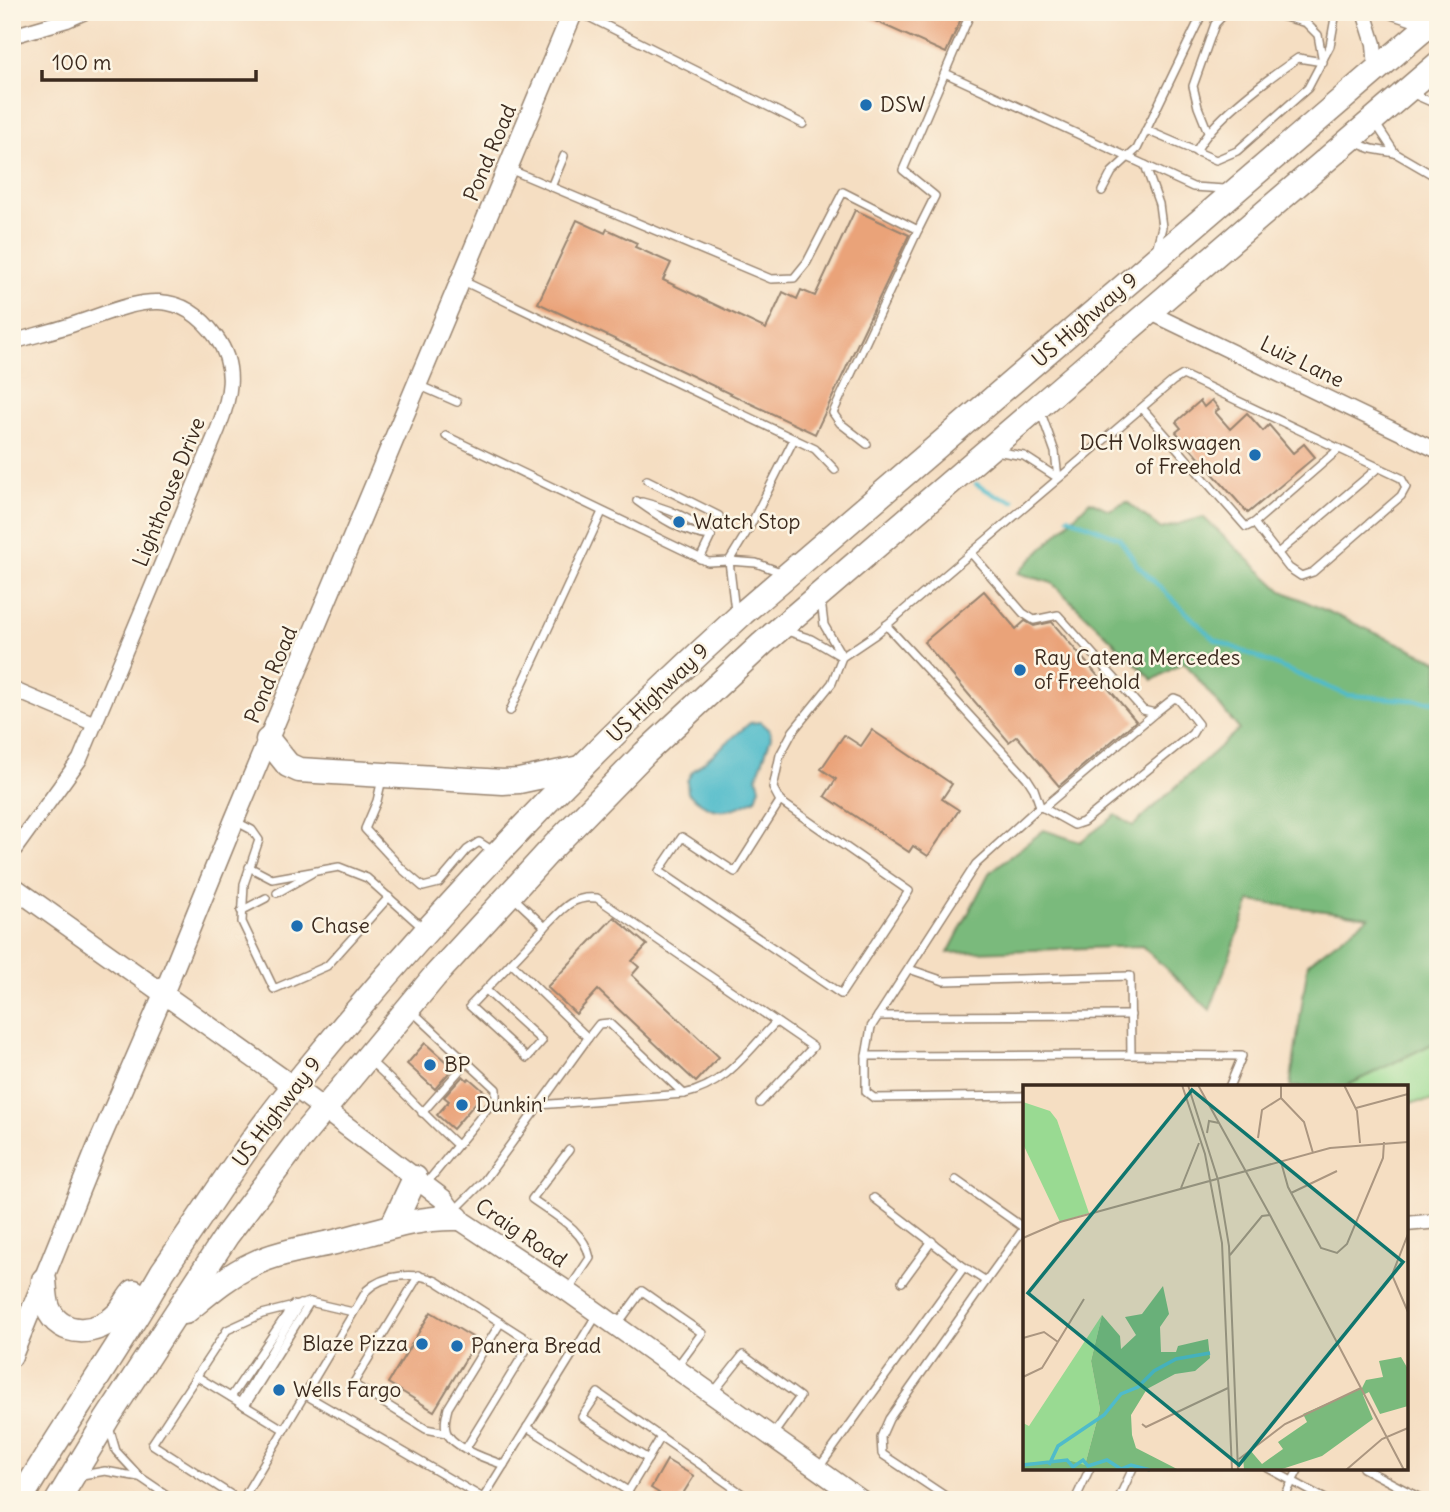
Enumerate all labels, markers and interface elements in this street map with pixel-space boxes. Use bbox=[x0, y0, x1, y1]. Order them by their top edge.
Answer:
scale bar bbox=[42, 38, 256, 82]
text: 100 m bbox=[52, 49, 111, 76]
place label: DSW bbox=[880, 91, 926, 118]
marker: DSW bbox=[858, 97, 874, 113]
street label: Pond Road bbox=[457, 100, 522, 205]
street label: US Highway 9 bbox=[1026, 266, 1143, 373]
street label: Luiz Lane bbox=[1256, 330, 1349, 393]
street label: Lighthouse Drive bbox=[126, 413, 211, 570]
place label: DCH Volkswagen of Freehold bbox=[1080, 429, 1241, 480]
marker: DCH Volkswagen of Freehold bbox=[1247, 447, 1263, 463]
place label: Watch Stop bbox=[693, 508, 800, 535]
marker: Watch Stop bbox=[671, 514, 687, 530]
street label: Pond Road bbox=[238, 622, 303, 727]
street label: US Highway 9 bbox=[601, 637, 714, 748]
place label: Ray Catena Mercedes of Freehold bbox=[1034, 644, 1240, 695]
marker: Ray Catena Mercedes of Freehold bbox=[1012, 662, 1028, 678]
place label: Chase bbox=[311, 912, 370, 939]
marker: Chase bbox=[289, 918, 305, 934]
street label: US Highway 9 bbox=[226, 1051, 327, 1172]
place label: BP bbox=[444, 1051, 470, 1078]
marker: BP bbox=[422, 1057, 438, 1073]
inset map bbox=[1023, 1085, 1408, 1470]
place label: Dunkin' bbox=[476, 1091, 547, 1118]
marker: Dunkin' bbox=[454, 1097, 470, 1113]
street label: Craig Road bbox=[470, 1192, 572, 1273]
place label: Blaze Pizza bbox=[302, 1330, 408, 1357]
place label: Panera Bread bbox=[471, 1332, 601, 1359]
marker: Blaze Pizza bbox=[414, 1336, 430, 1352]
marker: Panera Bread bbox=[449, 1338, 465, 1354]
place label: Wells Fargo bbox=[293, 1376, 401, 1403]
marker: Wells Fargo bbox=[271, 1382, 287, 1398]

